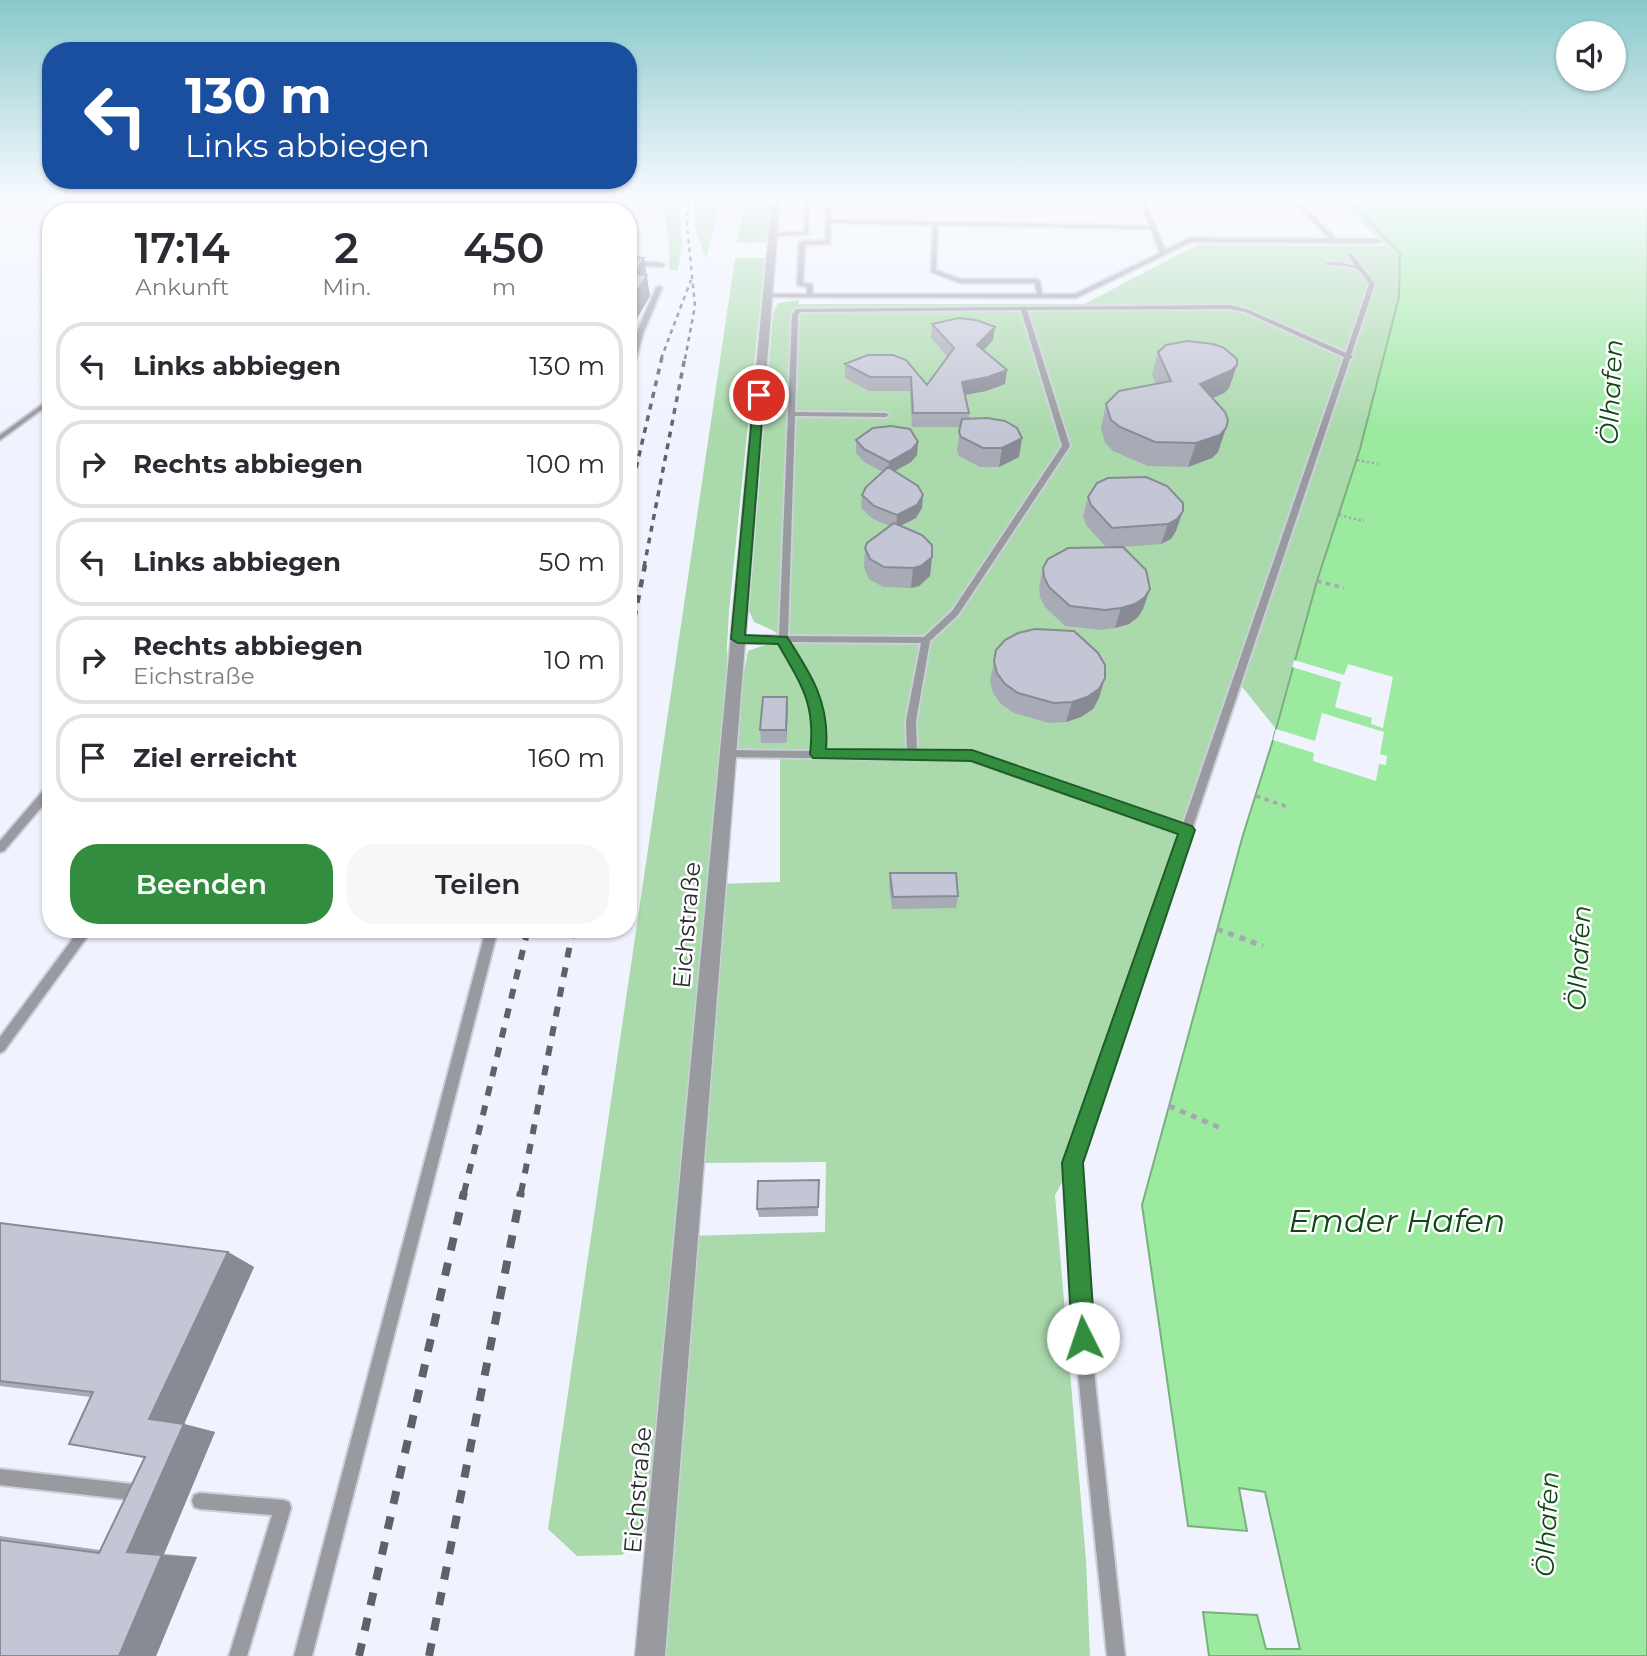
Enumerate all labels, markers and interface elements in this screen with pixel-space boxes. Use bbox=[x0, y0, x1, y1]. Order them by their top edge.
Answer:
map controls bbox=[1556, 21, 1626, 91]
button: sound bbox=[1556, 21, 1626, 91]
text: 130 m bbox=[185, 66, 332, 125]
icon: left bbox=[70, 70, 161, 161]
text: Links abbiegen bbox=[185, 126, 430, 165]
text: 17:14 bbox=[134, 222, 230, 274]
text: 2 bbox=[334, 222, 359, 274]
text: 450 bbox=[463, 222, 545, 274]
text: Ankunft bbox=[135, 273, 229, 301]
text: Min. bbox=[322, 273, 371, 301]
text: m bbox=[492, 273, 516, 301]
water label: Ölhafen bbox=[1592, 338, 1630, 446]
icon: left bbox=[74, 347, 112, 385]
text: Links abbiegen bbox=[133, 350, 341, 382]
text: 130 m bbox=[529, 350, 605, 382]
pin bbox=[729, 365, 789, 425]
icon: arrive bbox=[740, 376, 778, 414]
icon: right bbox=[74, 445, 112, 483]
text: Rechts abbiegen bbox=[133, 448, 363, 480]
text: 100 m bbox=[527, 448, 605, 480]
icon: left bbox=[74, 543, 112, 581]
text: Links abbiegen bbox=[133, 546, 341, 578]
text: 50 m bbox=[539, 546, 605, 578]
text: Rechts abbiegen bbox=[133, 630, 363, 662]
icon: right bbox=[74, 641, 112, 679]
text: 10 m bbox=[544, 644, 605, 676]
text: Eichstraße bbox=[133, 662, 255, 690]
icon: arrive bbox=[74, 739, 112, 777]
text: Ziel erreicht bbox=[133, 742, 297, 774]
text: 160 m bbox=[528, 742, 605, 774]
button: Beenden bbox=[70, 844, 333, 924]
button: Teilen bbox=[347, 844, 609, 924]
street label: Eichstraße bbox=[667, 861, 706, 989]
water label: Ölhafen bbox=[1560, 904, 1598, 1012]
water label: Emder Hafen bbox=[1289, 1201, 1505, 1240]
position arrow bbox=[1046, 1301, 1120, 1375]
street label: Eichstraße bbox=[618, 1426, 657, 1554]
water label: Ölhafen bbox=[1528, 1470, 1566, 1578]

